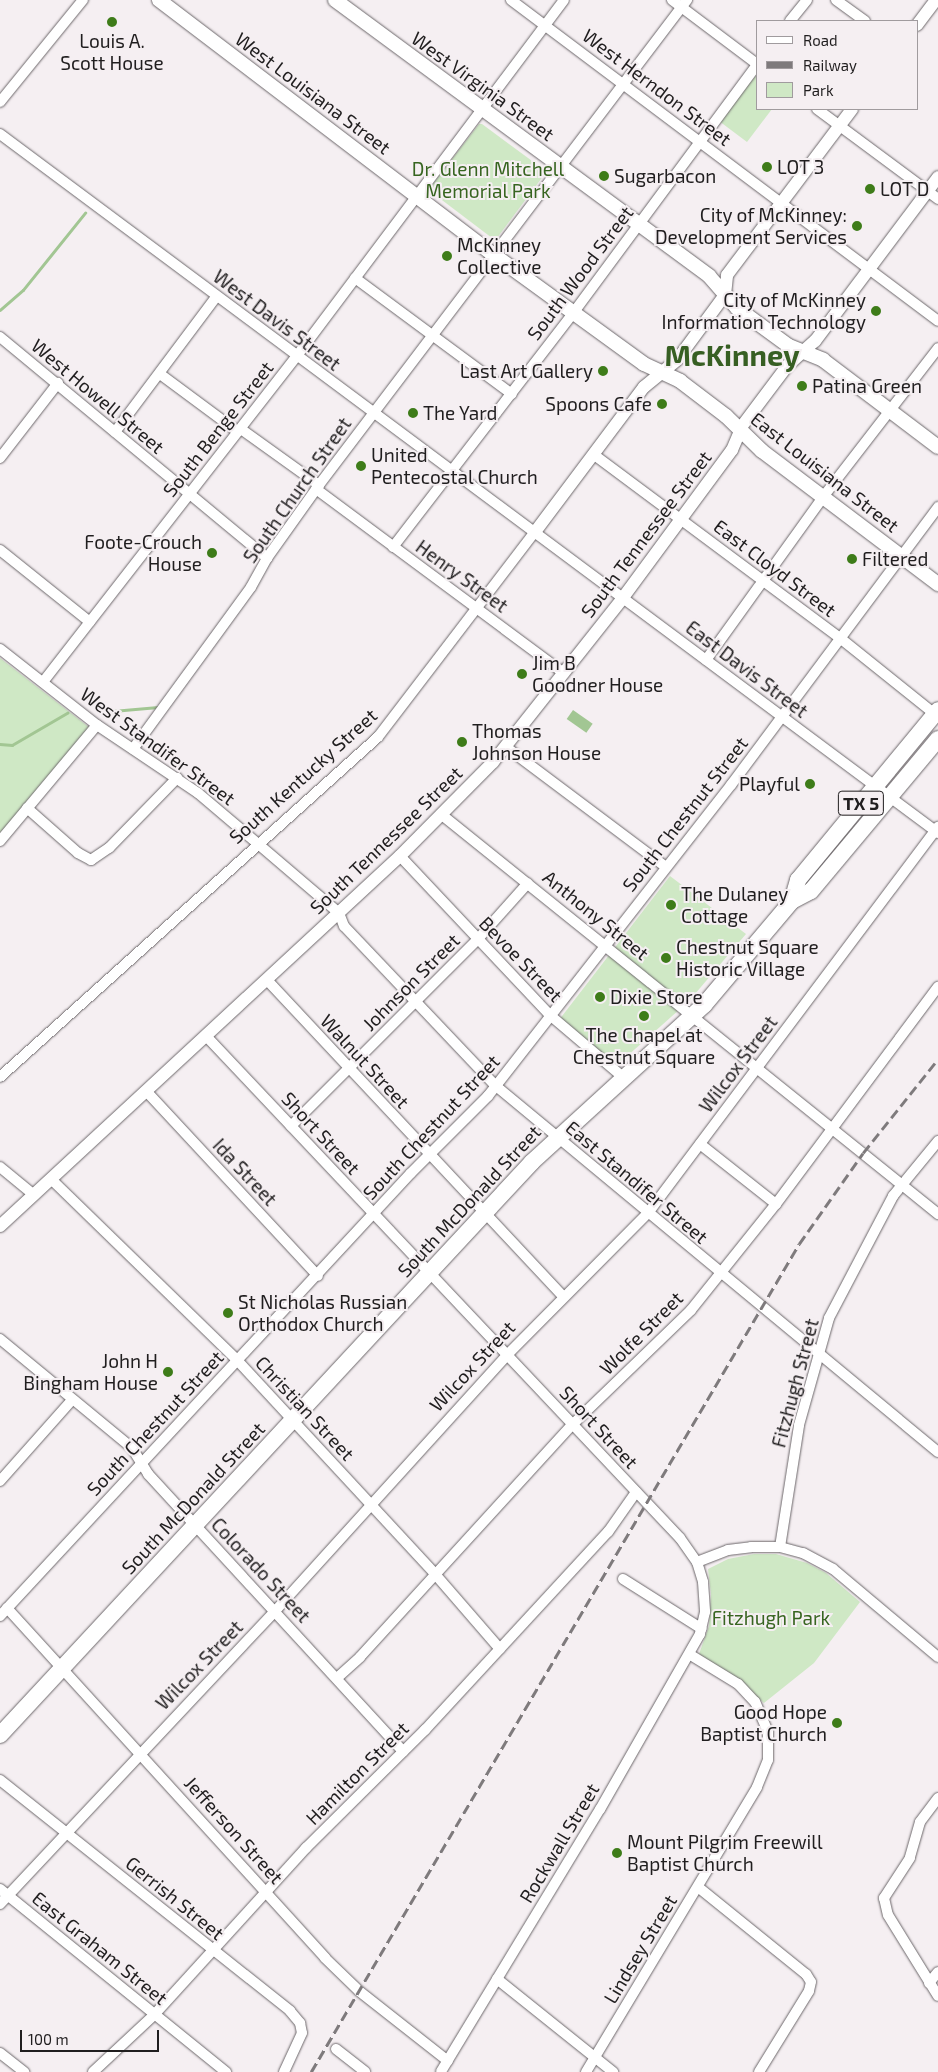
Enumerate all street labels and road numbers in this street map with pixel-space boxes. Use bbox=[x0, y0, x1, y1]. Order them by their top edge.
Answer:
street label: West Herndon Street bbox=[578, 24, 736, 150]
street label: West Virginia Street bbox=[407, 26, 559, 146]
street label: West Louisiana Street bbox=[231, 27, 395, 159]
street label: South Wood Street bbox=[522, 201, 638, 345]
street label: West Davis Street bbox=[209, 265, 345, 375]
street label: West Howell Street bbox=[27, 334, 169, 458]
street label: South Benge Street bbox=[158, 357, 278, 501]
street label: East Louisiana Street bbox=[746, 407, 904, 537]
street label: South Church Street bbox=[238, 413, 356, 567]
street label: South Tennessee Street bbox=[576, 446, 716, 622]
street label: East Cloyd Street bbox=[709, 515, 841, 621]
street label: Henry Street bbox=[411, 535, 513, 617]
street label: East Davis Street bbox=[682, 616, 812, 722]
street label: West Standifer Street bbox=[76, 682, 240, 810]
street label: South Kentucky Street bbox=[224, 704, 382, 848]
street label: South Chestnut Street bbox=[618, 732, 752, 896]
street label: South Tennessee Street bbox=[305, 761, 467, 919]
road number: TX 5 bbox=[837, 788, 885, 818]
street label: Anthony Street bbox=[538, 865, 654, 965]
street label: Bevoe Street bbox=[475, 912, 567, 1006]
street label: Johnson Street bbox=[358, 929, 464, 1035]
street label: Walnut Street bbox=[316, 1009, 414, 1113]
street label: Wilcox Street bbox=[694, 1011, 782, 1117]
street label: South Chestnut Street bbox=[358, 1050, 504, 1204]
street label: Short Street bbox=[277, 1087, 365, 1179]
street label: East Standifer Street bbox=[561, 1116, 713, 1248]
street label: South McDonald Street bbox=[393, 1120, 545, 1282]
street label: Ida Street bbox=[208, 1134, 282, 1210]
street label: Wolfe Street bbox=[595, 1287, 687, 1379]
street label: Wilcox Street bbox=[424, 1316, 520, 1416]
street label: Fitzhugh Street bbox=[767, 1316, 823, 1450]
street label: South Chestnut Street bbox=[82, 1346, 228, 1500]
street label: Christian Street bbox=[251, 1351, 359, 1465]
street label: Short Street bbox=[555, 1381, 643, 1473]
street label: South McDonald Street bbox=[117, 1417, 269, 1579]
street label: Colorado Street bbox=[207, 1513, 315, 1627]
street label: Wilcox Street bbox=[151, 1616, 247, 1714]
street label: Hamilton Street bbox=[301, 1717, 413, 1829]
street label: Jefferson Street bbox=[180, 1772, 288, 1888]
street label: Rockwall Street bbox=[514, 1779, 604, 1907]
street label: Gerrish Street bbox=[121, 1851, 229, 1945]
street label: East Graham Street bbox=[28, 1886, 172, 2010]
street label: Lindsey Street bbox=[598, 1890, 682, 2008]

